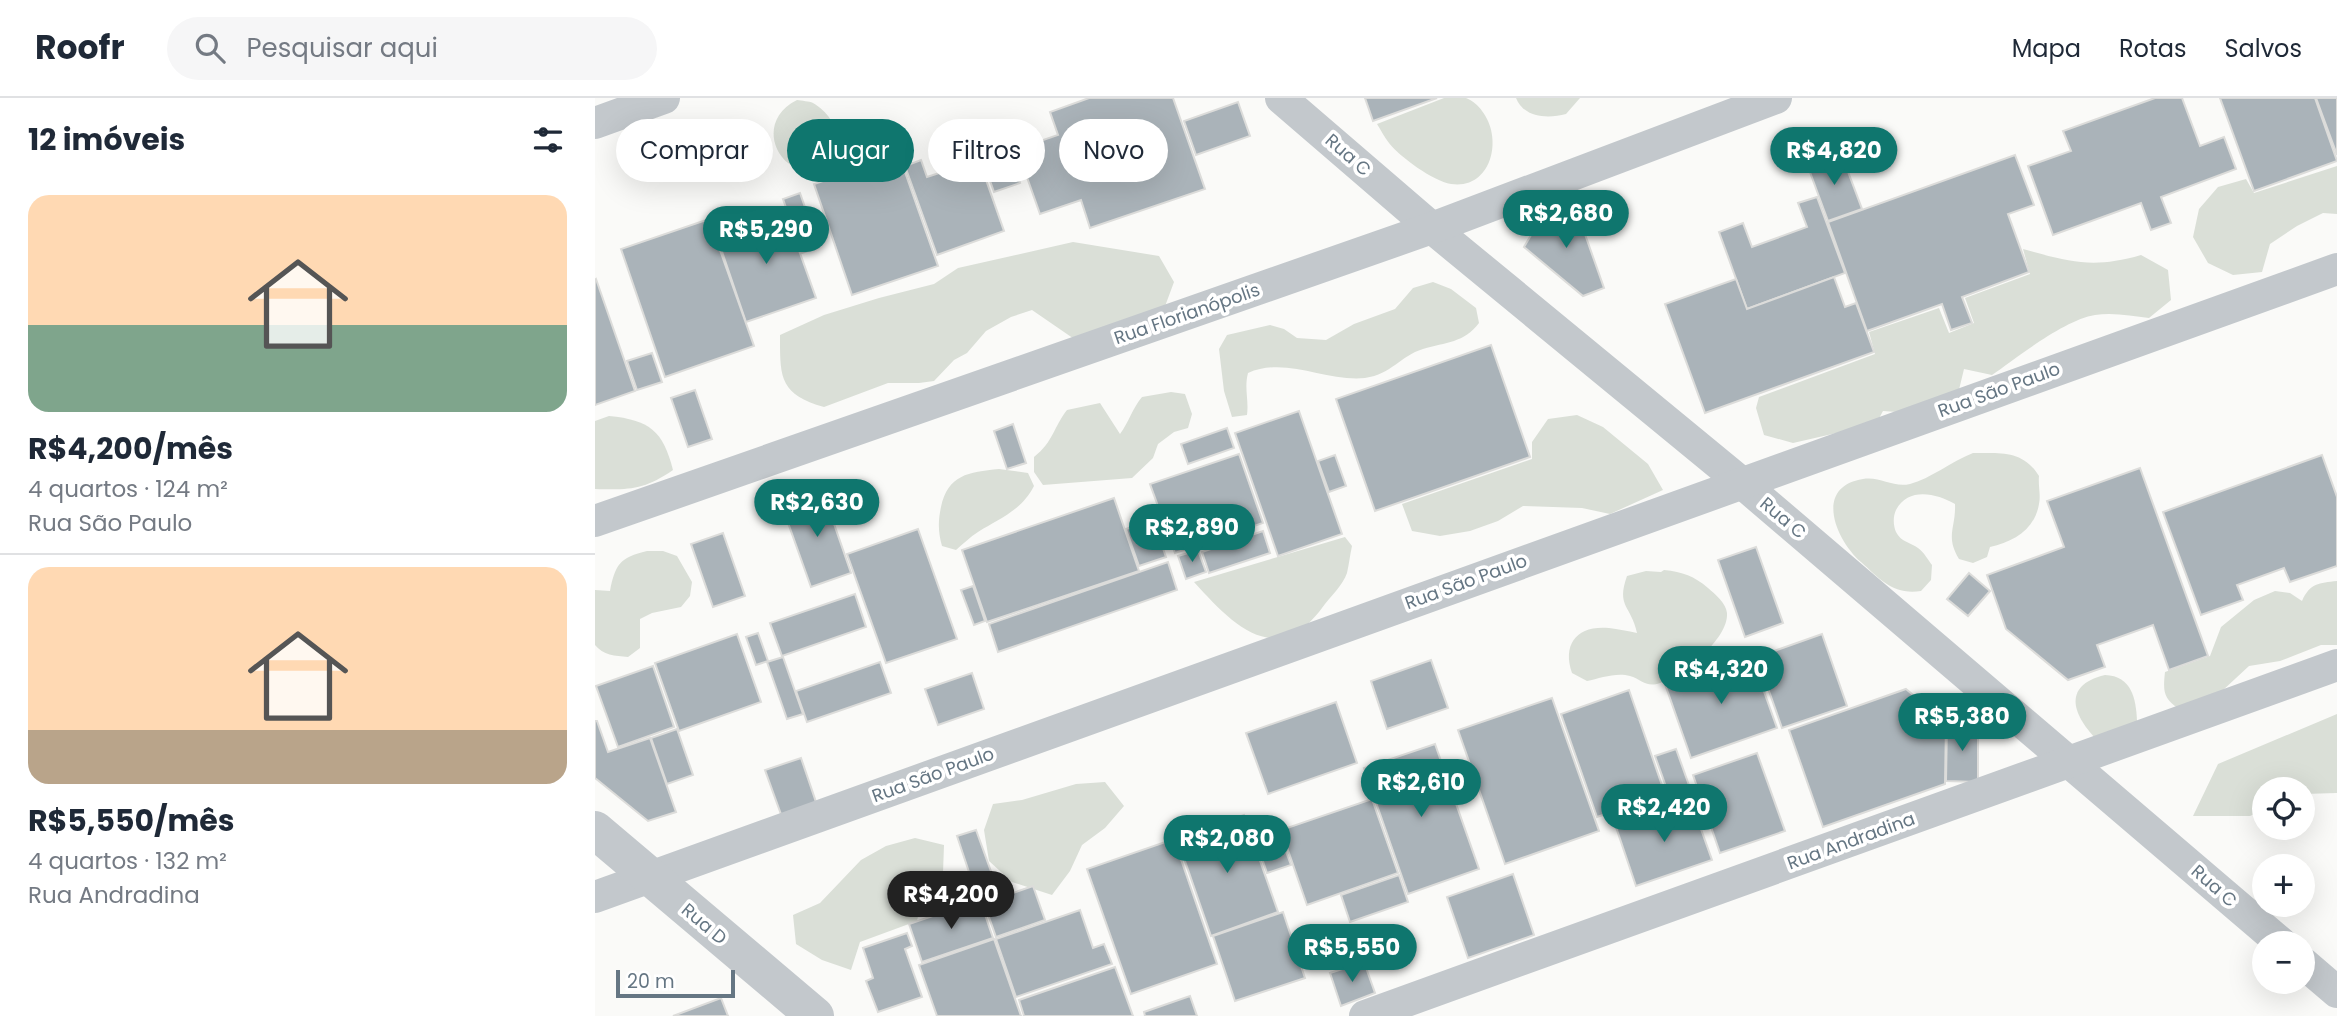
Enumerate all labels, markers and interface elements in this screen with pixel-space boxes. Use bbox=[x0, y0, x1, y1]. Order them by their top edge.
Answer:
search box bbox=[167, 17, 657, 80]
text: Roofr bbox=[35, 24, 125, 71]
icon: search bbox=[191, 29, 229, 67]
text: Pesquisar aqui bbox=[247, 30, 438, 66]
text: Mapa bbox=[2012, 32, 2081, 65]
text: Rotas bbox=[2119, 32, 2186, 65]
text: Salvos bbox=[2224, 32, 2302, 65]
text: 12 imóveis bbox=[28, 118, 185, 161]
chip: Comprar bbox=[616, 119, 773, 182]
chip: Alugar bbox=[787, 119, 914, 182]
chip: Filtros bbox=[928, 119, 1045, 182]
chip: Novo bbox=[1059, 119, 1168, 182]
icon: filters bbox=[529, 121, 567, 159]
pin: R$4,820 bbox=[1769, 127, 1899, 187]
street label: Rua C bbox=[1320, 128, 1377, 182]
text: R$4,820 bbox=[1786, 134, 1882, 166]
pin: R$2,680 bbox=[1501, 190, 1631, 250]
text: R$2,680 bbox=[1519, 197, 1613, 229]
pin: R$5,290 bbox=[701, 206, 831, 266]
text: R$5,290 bbox=[719, 213, 813, 245]
icon: home bbox=[235, 241, 361, 367]
street label: Rua Florianópolis bbox=[1111, 277, 1263, 350]
street label: Rua São Paulo bbox=[1934, 356, 2064, 423]
text: R$4,200/mês bbox=[28, 427, 233, 470]
text: 4 quartos · 124 m² bbox=[28, 473, 228, 505]
pin: R$2,630 bbox=[752, 480, 882, 539]
text: R$2,630 bbox=[770, 486, 864, 518]
street label: Rua C bbox=[1755, 491, 1812, 544]
pin: R$2,890 bbox=[1127, 504, 1257, 564]
text: Rua São Paulo bbox=[28, 507, 192, 539]
text: R$2,890 bbox=[1145, 511, 1239, 543]
street label: Rua São Paulo bbox=[1401, 548, 1531, 615]
icon: home bbox=[235, 613, 361, 739]
pin: R$4,320 bbox=[1656, 646, 1786, 706]
text: R$4,320 bbox=[1674, 653, 1768, 685]
pin: R$5,380 bbox=[1897, 694, 2027, 753]
text: R$5,380 bbox=[1914, 700, 2010, 732]
street label: Rua São Paulo bbox=[868, 741, 998, 808]
pin: R$2,610 bbox=[1356, 760, 1486, 819]
text: R$2,610 bbox=[1377, 766, 1465, 798]
map controls bbox=[2252, 777, 2315, 994]
button: locate bbox=[2252, 777, 2315, 840]
pin: R$2,420 bbox=[1599, 784, 1729, 844]
text: R$2,420 bbox=[1617, 791, 1711, 823]
text: R$5,550/mês bbox=[28, 799, 235, 842]
street label: Rua Andradina bbox=[1783, 806, 1918, 875]
pin: R$2,080 bbox=[1162, 816, 1292, 875]
text: R$2,080 bbox=[1180, 822, 1274, 854]
text: 4 quartos · 132 m² bbox=[28, 845, 227, 877]
button: + bbox=[2252, 854, 2315, 917]
street label: Rua C bbox=[2186, 859, 2243, 913]
pin: R$4,200 bbox=[886, 872, 1016, 931]
text: R$4,200 bbox=[903, 878, 999, 910]
text: Rua Andradina bbox=[28, 879, 200, 911]
street label: Rua D bbox=[676, 897, 732, 950]
pin: R$5,550 bbox=[1287, 924, 1417, 984]
text: R$5,550 bbox=[1304, 931, 1400, 963]
button: − bbox=[2252, 931, 2315, 994]
scale bar bbox=[616, 967, 735, 999]
text: 20 m bbox=[627, 968, 675, 995]

